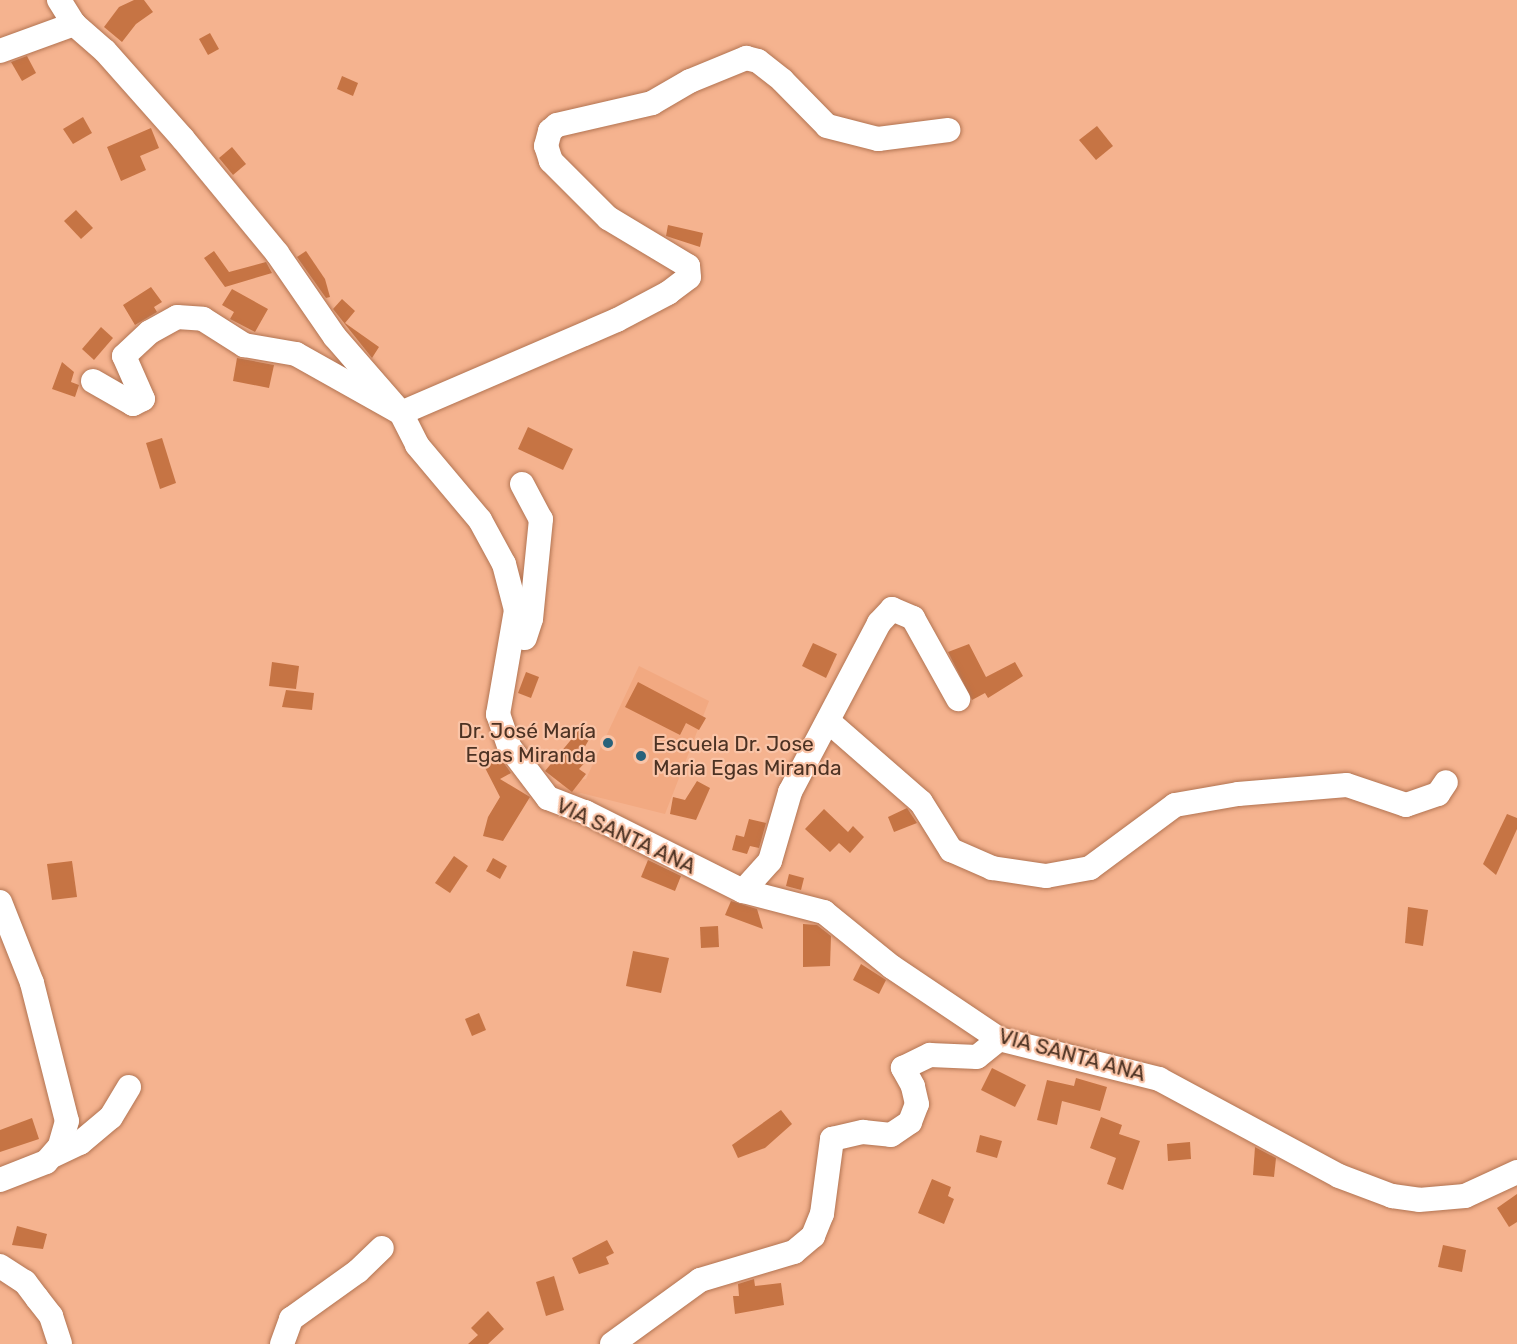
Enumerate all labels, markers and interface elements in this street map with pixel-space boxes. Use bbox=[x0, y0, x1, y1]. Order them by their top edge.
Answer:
place label: Dr. José María Egas Miranda bbox=[458, 718, 596, 768]
place label: Escuela Dr. Jose Maria Egas Miranda bbox=[653, 731, 842, 781]
marker: Dr. José María Egas Miranda bbox=[601, 736, 615, 750]
marker: Escuela Dr. Jose Maria Egas Miranda bbox=[634, 749, 648, 763]
street label: VIA SANTA ANA bbox=[551, 792, 701, 880]
street label: VIA SANTA ANA bbox=[995, 1023, 1149, 1087]

